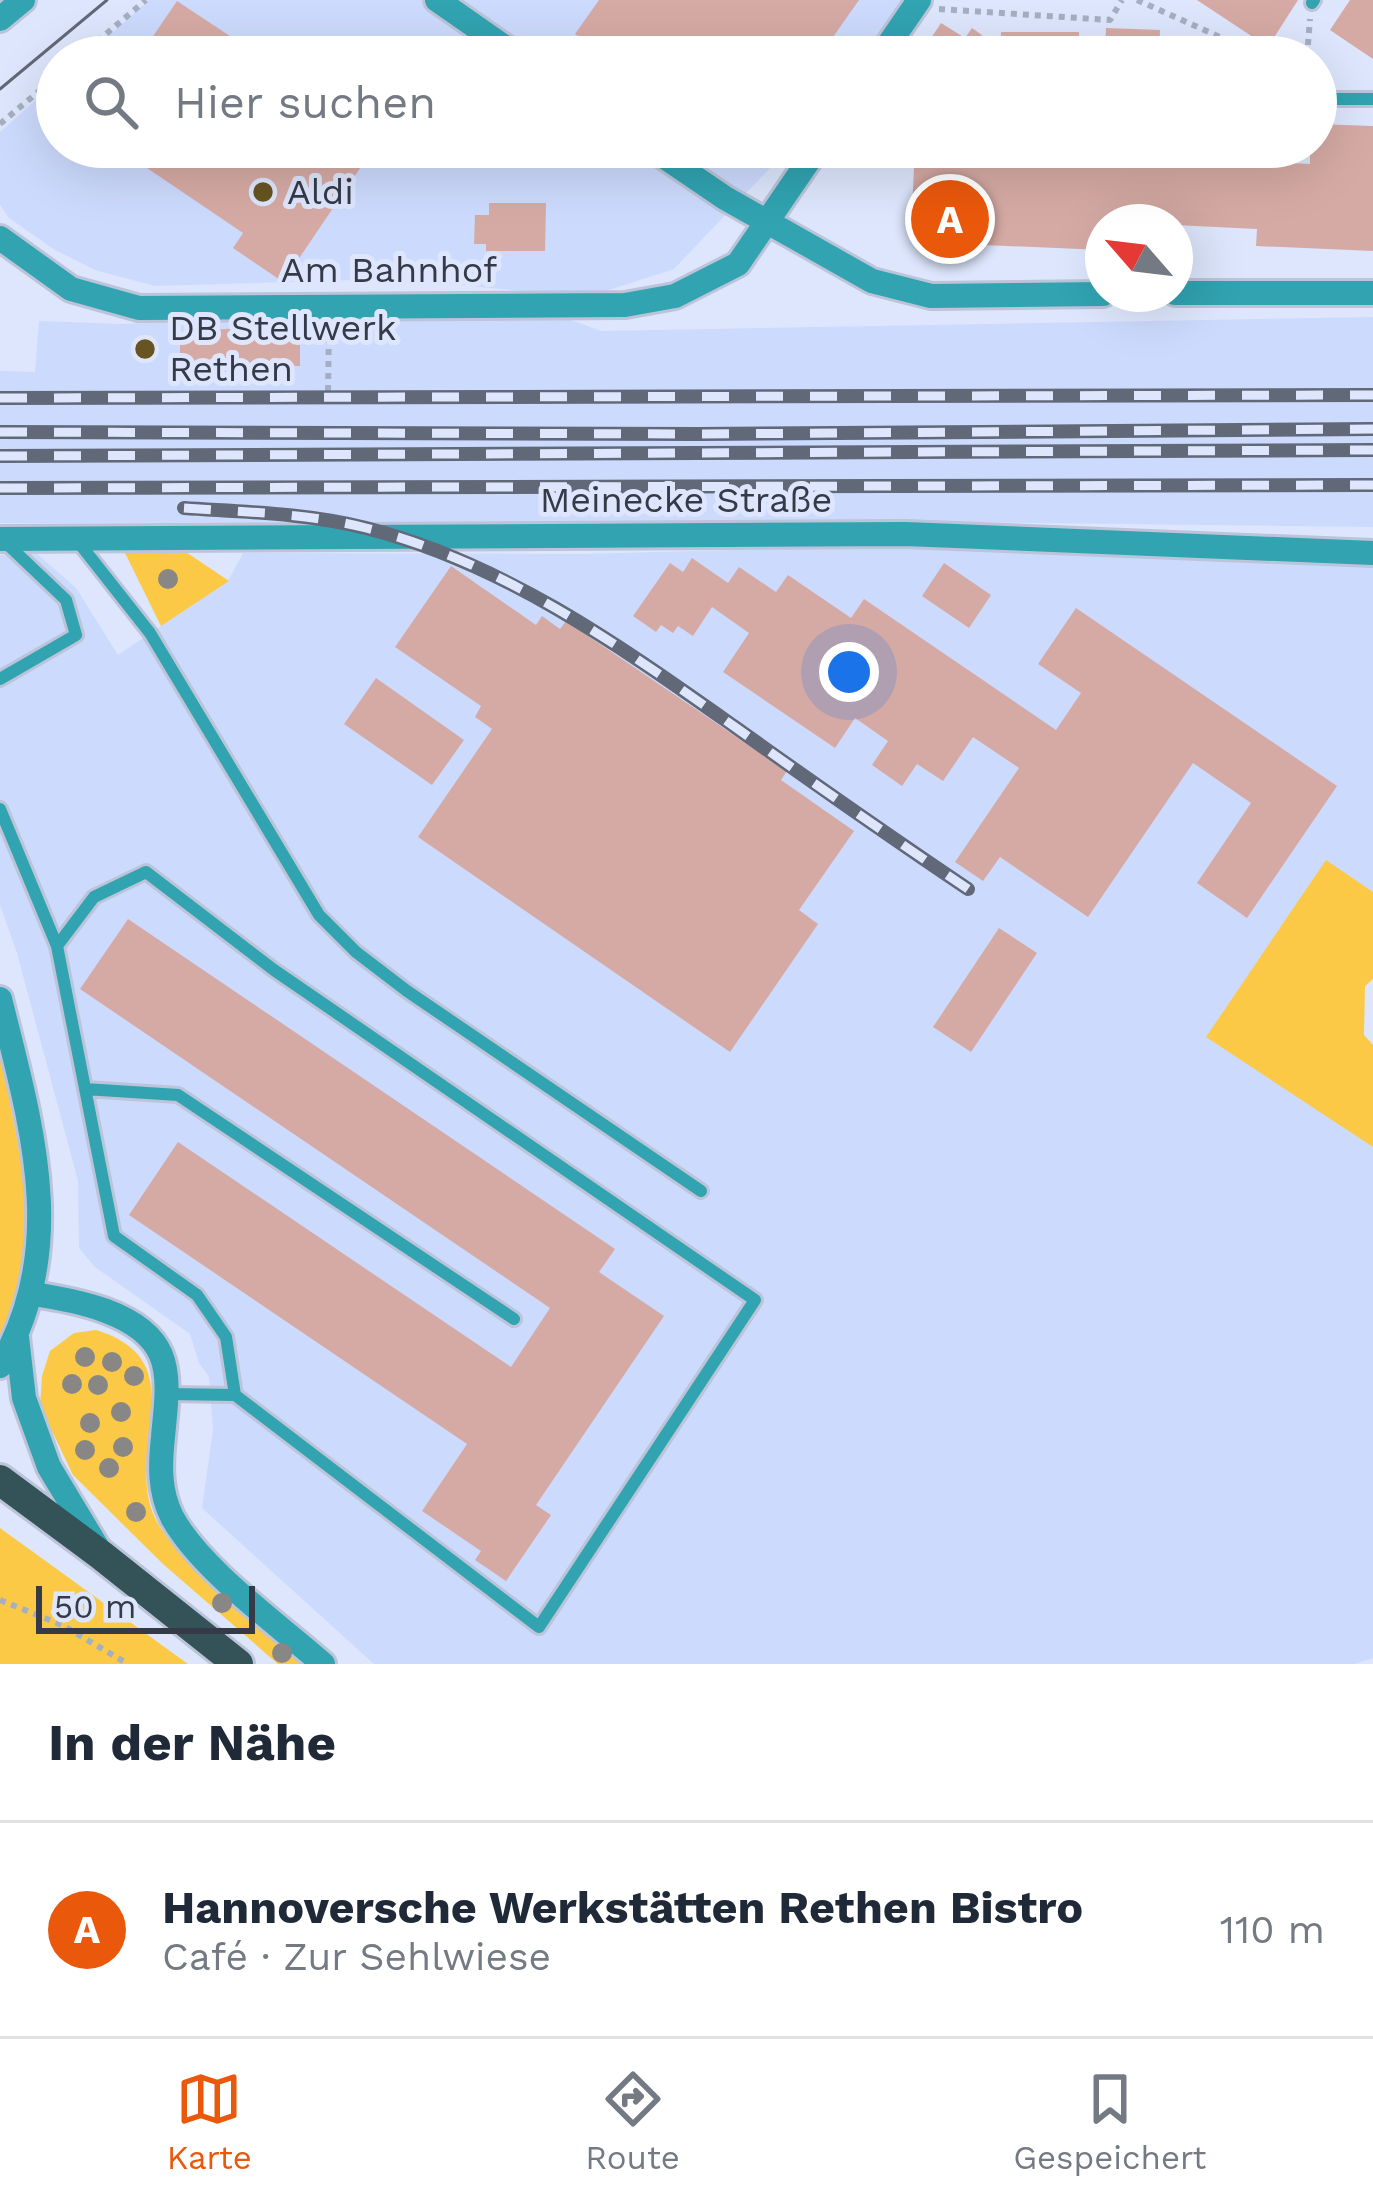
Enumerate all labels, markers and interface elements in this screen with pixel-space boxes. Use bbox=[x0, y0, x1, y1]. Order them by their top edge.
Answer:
search box bbox=[36, 36, 1337, 168]
icon: search bbox=[78, 69, 144, 135]
text: Hier suchen bbox=[174, 76, 436, 129]
place label: Aldi bbox=[287, 171, 354, 213]
pin: A bbox=[911, 174, 989, 264]
marker: Aldi bbox=[250, 179, 276, 205]
north arrow bbox=[1085, 204, 1193, 312]
street label: Am Bahnhof bbox=[281, 249, 497, 291]
place label: DB Stellwerk Rethen bbox=[169, 307, 396, 390]
marker: DB Stellwerk Rethen bbox=[132, 336, 158, 362]
street label: Meinecke Straße bbox=[540, 479, 832, 521]
your location bbox=[819, 642, 879, 702]
scale bar bbox=[36, 1580, 255, 1633]
text: 50 m bbox=[54, 1587, 136, 1626]
text: In der Nähe bbox=[48, 1713, 336, 1772]
text: Hannoversche Werkstätten Rethen Bistro bbox=[162, 1881, 1083, 1934]
text: A bbox=[74, 1907, 100, 1952]
text: 110 m bbox=[1220, 1907, 1325, 1952]
text: Café · Zur Sehlwiese bbox=[162, 1934, 551, 1979]
tab: Karte bbox=[167, 2066, 252, 2177]
tab: Route bbox=[585, 2066, 680, 2177]
tab: Gespeichert bbox=[1013, 2066, 1206, 2177]

